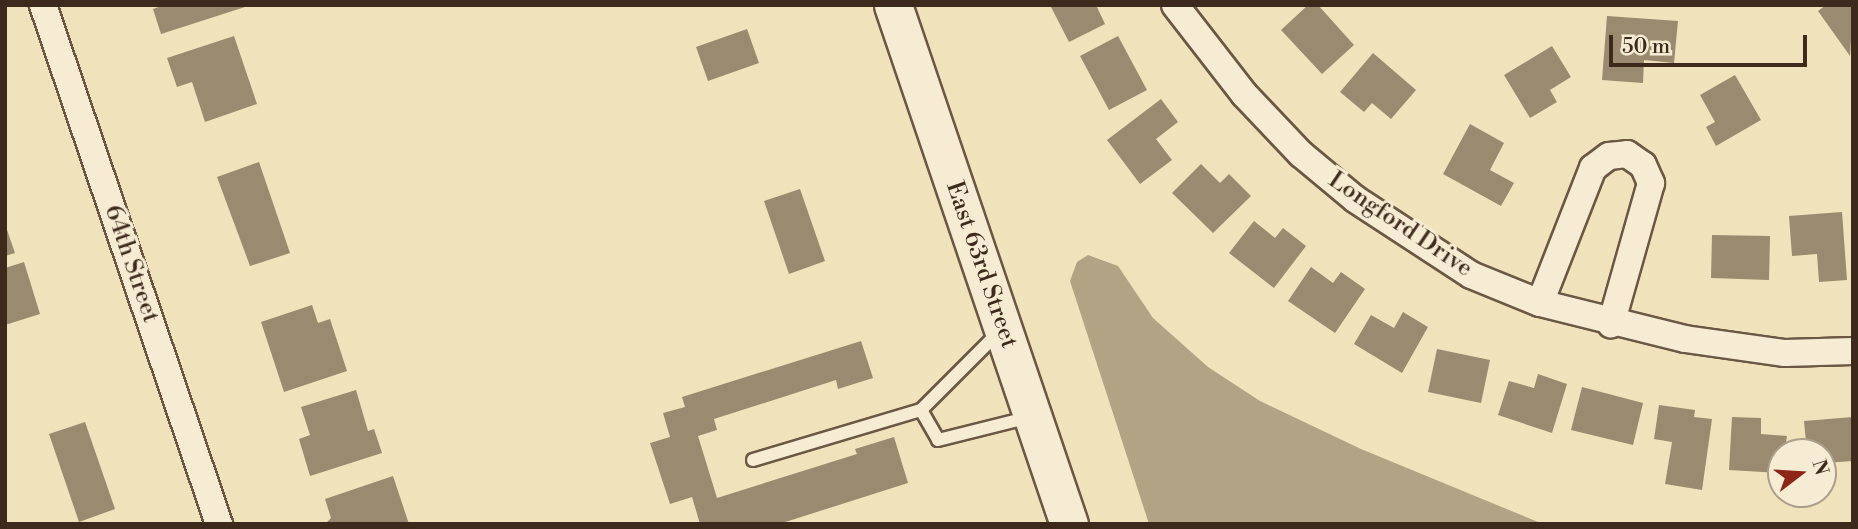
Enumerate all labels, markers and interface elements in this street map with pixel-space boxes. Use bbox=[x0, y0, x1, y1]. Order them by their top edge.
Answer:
scale bar bbox=[1613, 21, 1811, 65]
text: 50 m bbox=[1622, 34, 1670, 60]
street label: Longford Drive bbox=[1322, 166, 1478, 284]
street label: East 63rd Street bbox=[939, 178, 1023, 352]
street label: 64th Street bbox=[97, 201, 165, 327]
north arrow bbox=[1767, 438, 1837, 508]
text: N bbox=[1806, 457, 1834, 478]

